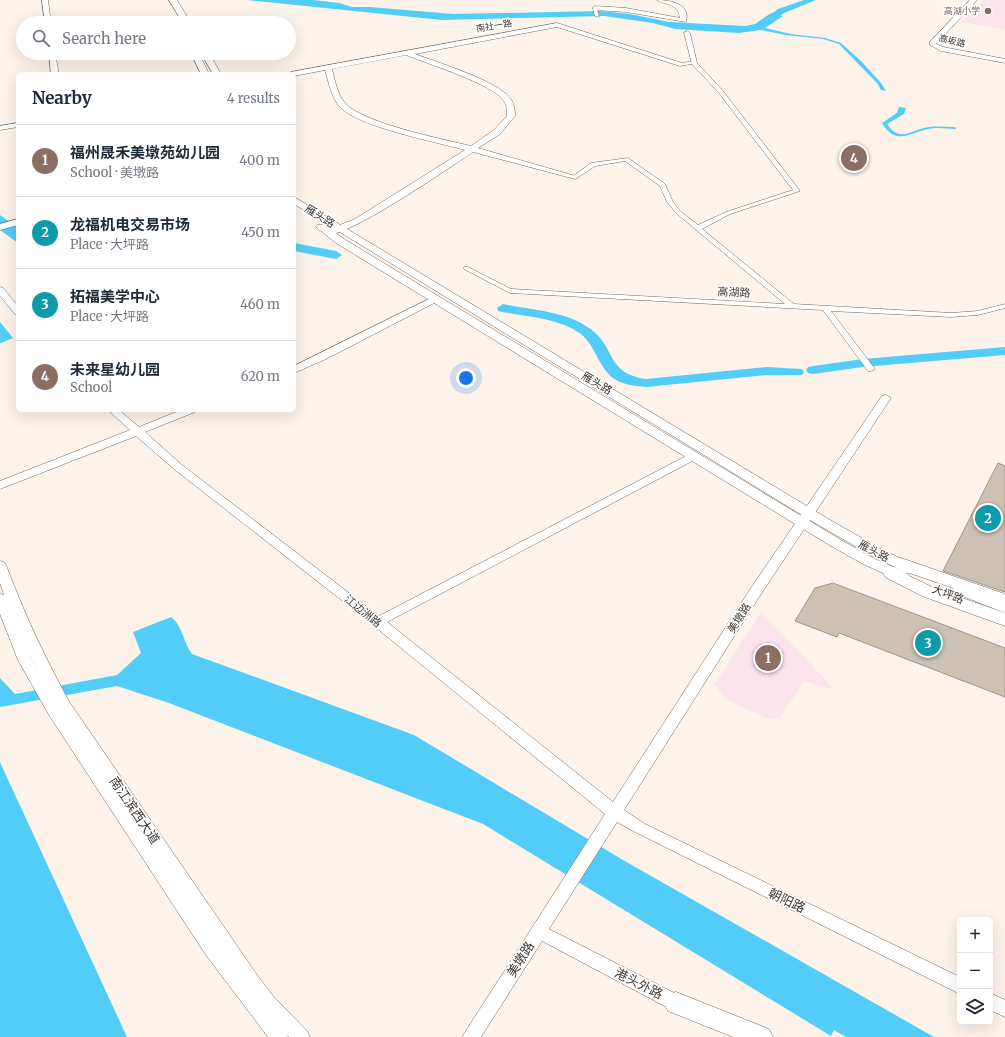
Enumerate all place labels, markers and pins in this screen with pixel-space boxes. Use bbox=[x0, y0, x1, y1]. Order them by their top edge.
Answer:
place label: 高湖小学 bbox=[944, 5, 980, 16]
marker: 高湖小学 bbox=[983, 6, 993, 16]
pin: 4 bbox=[841, 143, 867, 173]
pin: 2 bbox=[975, 503, 1001, 533]
pin: 3 bbox=[915, 628, 941, 658]
pin: 1 bbox=[755, 643, 781, 673]

